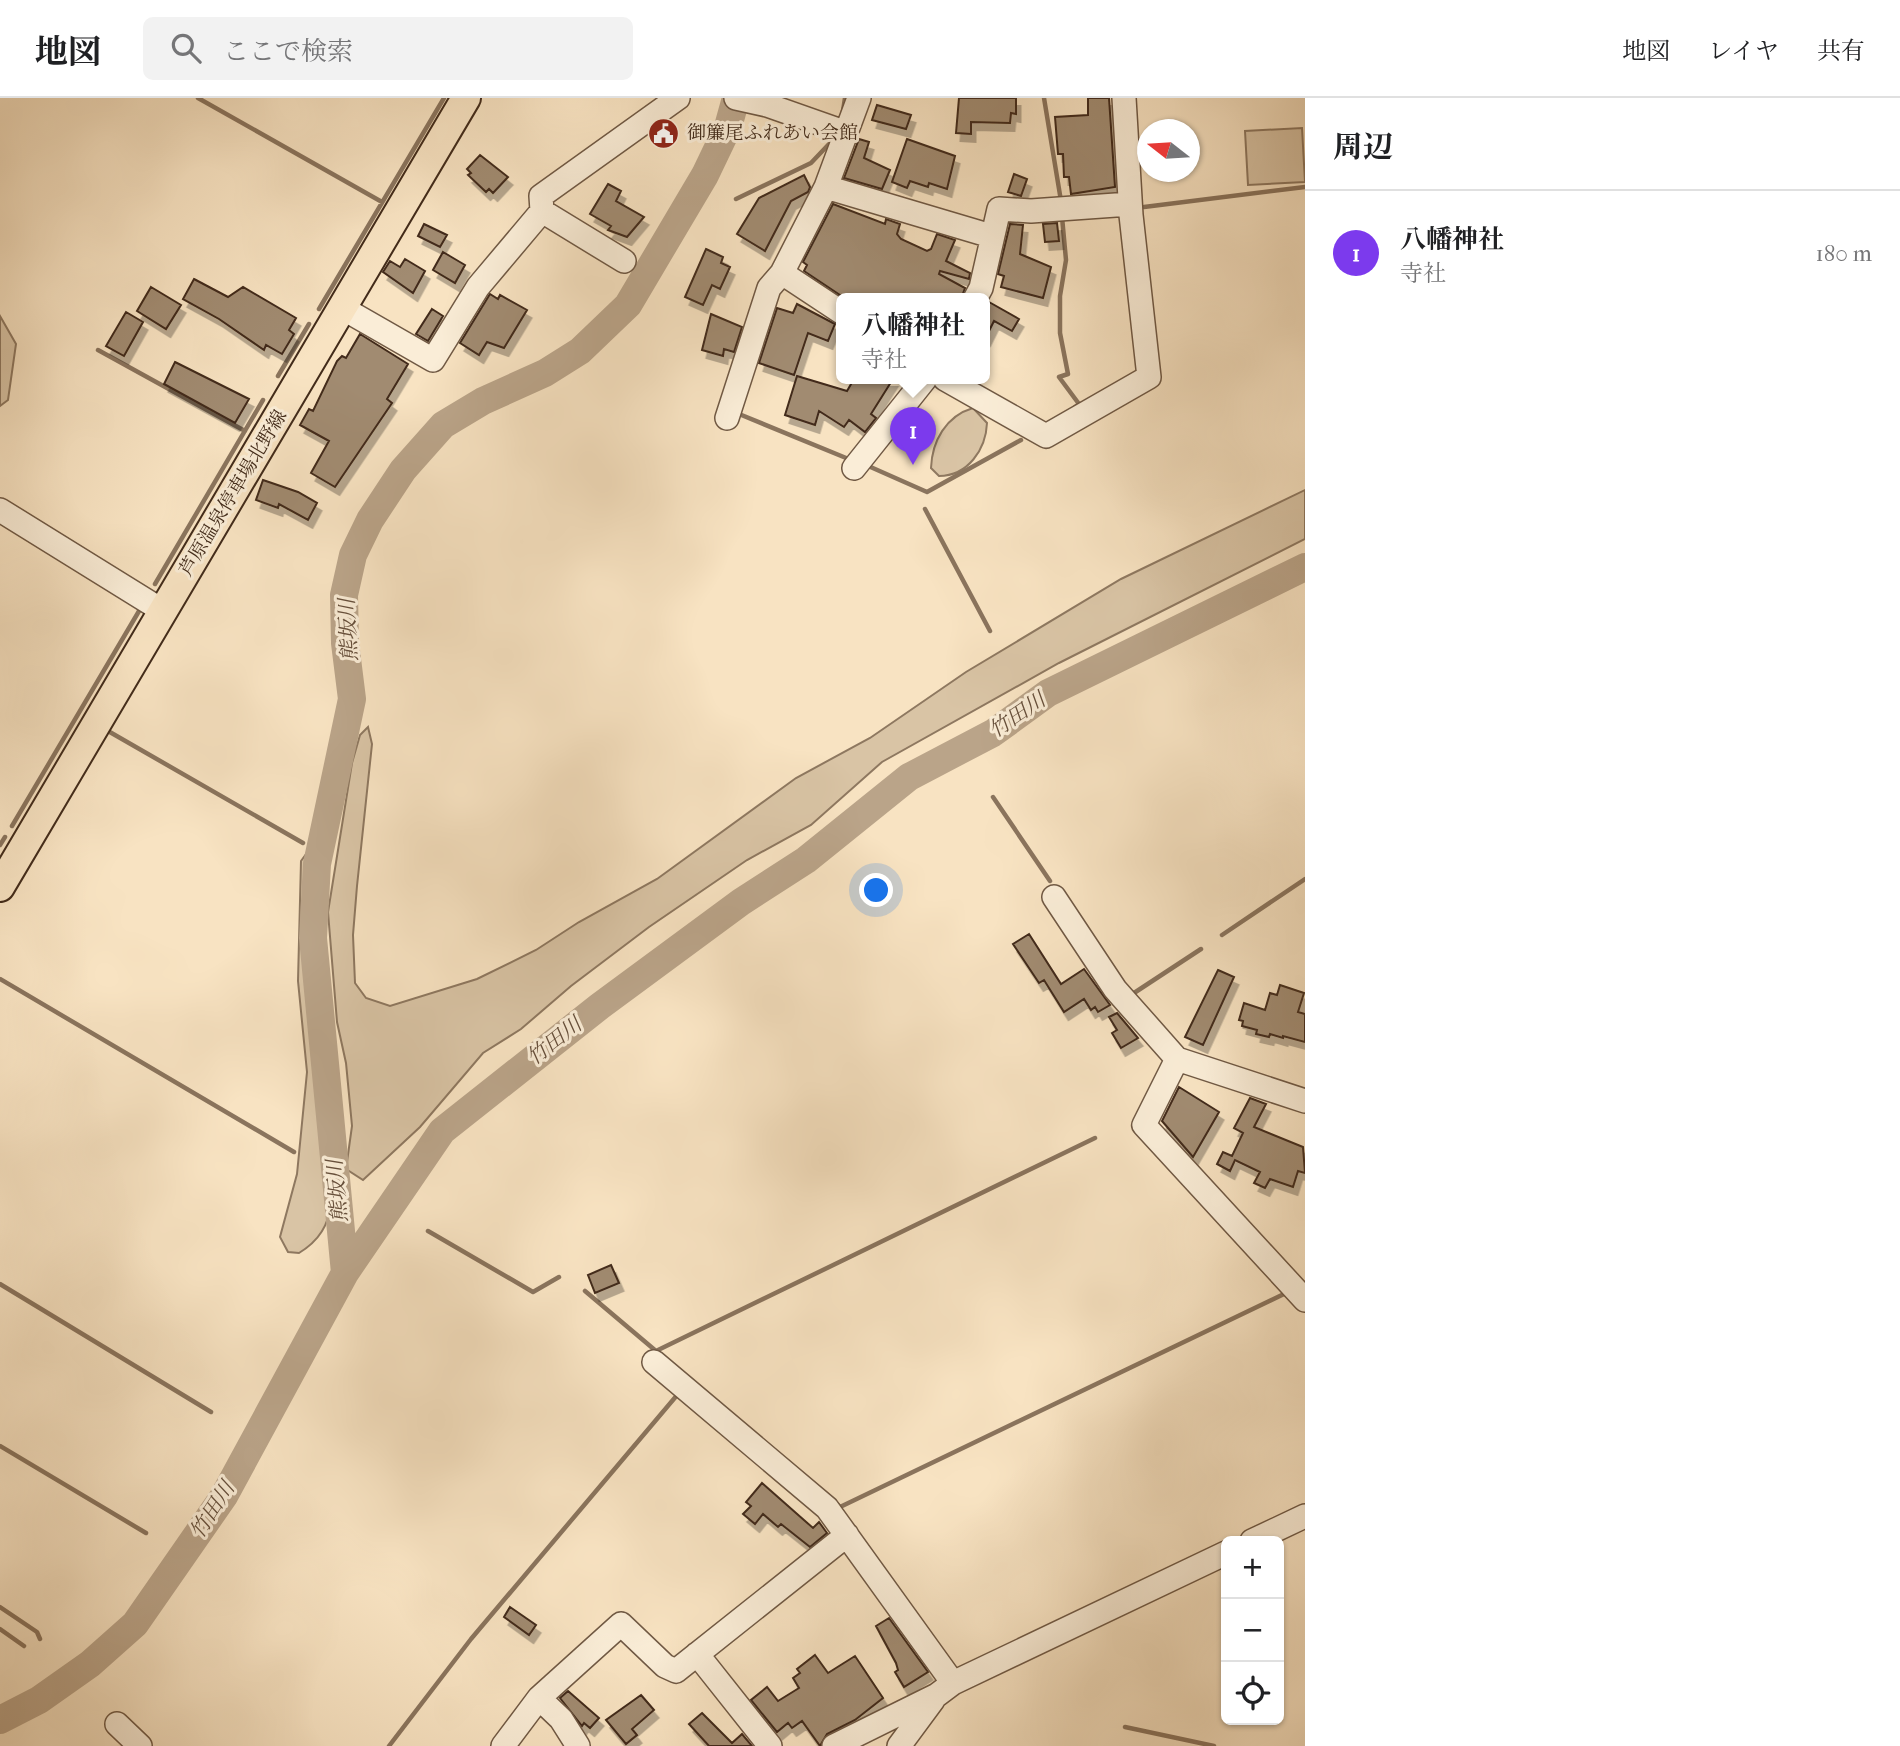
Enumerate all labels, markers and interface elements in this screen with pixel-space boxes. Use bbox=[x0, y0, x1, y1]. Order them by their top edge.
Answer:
search box bbox=[143, 17, 633, 80]
icon: search bbox=[167, 29, 205, 67]
text: 地図 bbox=[35, 33, 101, 72]
text: ここで検索 bbox=[223, 36, 353, 67]
text: 地図 bbox=[1622, 37, 1670, 65]
text: レイヤ bbox=[1708, 37, 1779, 65]
text: 共有 bbox=[1817, 37, 1865, 65]
public building icon: 御簾尾ふれあい会館 bbox=[647, 116, 681, 150]
north arrow bbox=[1137, 119, 1200, 182]
place label: 御簾尾ふれあい会館 bbox=[687, 122, 858, 144]
text: 周辺 bbox=[1333, 130, 1393, 165]
text: 八幡神社 bbox=[1400, 224, 1504, 255]
text: 1 bbox=[1352, 240, 1360, 267]
text: 180 m bbox=[1815, 240, 1872, 267]
text: 寺社 bbox=[1400, 260, 1446, 287]
popup bbox=[836, 293, 990, 384]
text: 八幡神社 bbox=[861, 310, 965, 341]
text: 寺社 bbox=[861, 346, 907, 373]
street label: 芦原温泉停車場北野線 bbox=[175, 406, 291, 580]
pin: 1 bbox=[890, 407, 936, 465]
water label: 熊坂川 bbox=[334, 596, 362, 662]
water label: 竹田川 bbox=[984, 686, 1051, 743]
your location bbox=[859, 873, 893, 907]
water label: 竹田川 bbox=[522, 1011, 588, 1070]
water label: 熊坂川 bbox=[322, 1157, 352, 1223]
water label: 竹田川 bbox=[185, 1475, 240, 1543]
map controls bbox=[1221, 1536, 1284, 1725]
button: + bbox=[1221, 1536, 1284, 1599]
button: − bbox=[1221, 1599, 1284, 1662]
button: locate bbox=[1221, 1662, 1284, 1725]

